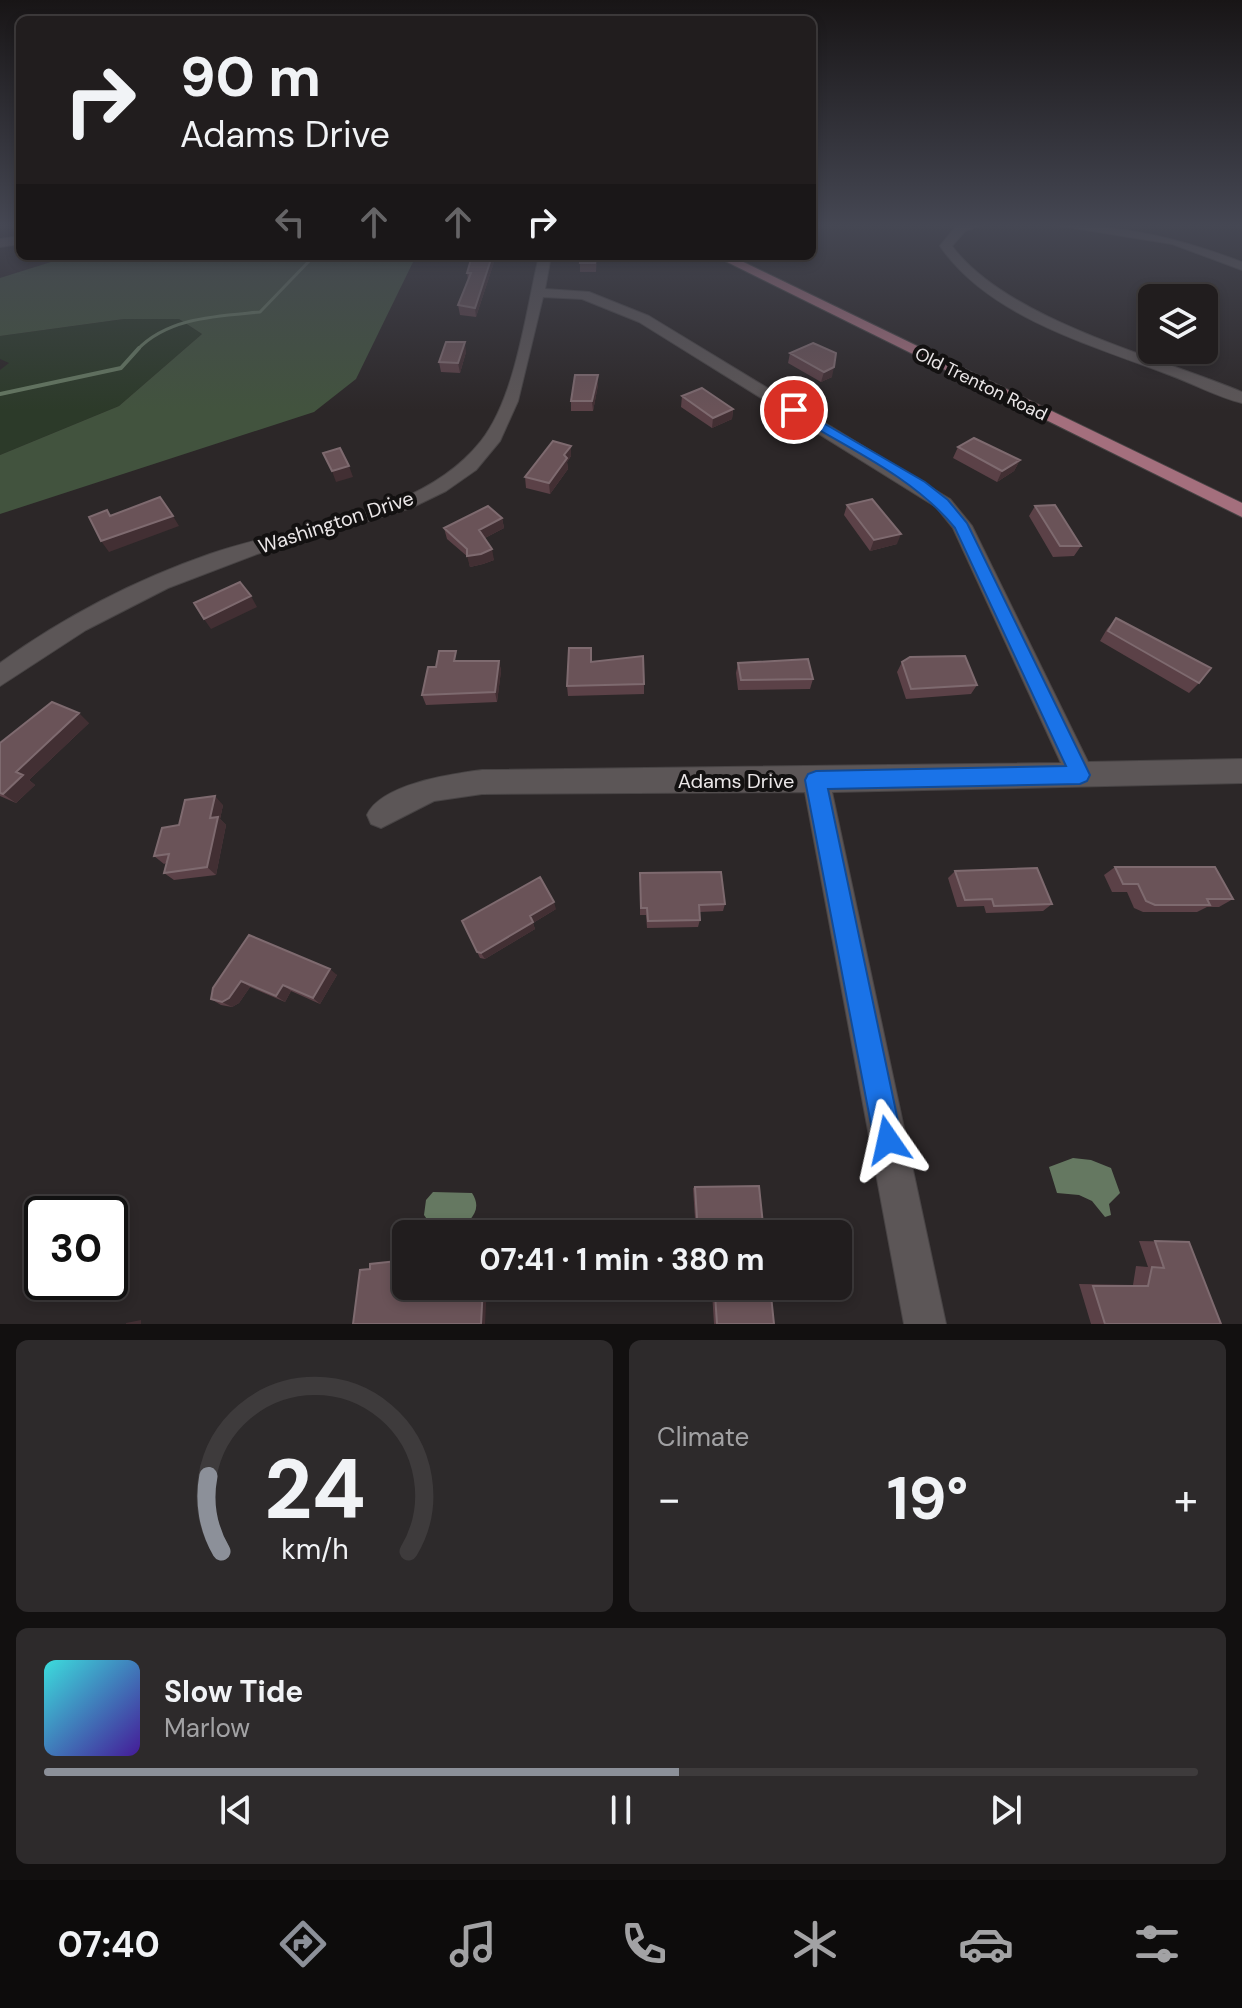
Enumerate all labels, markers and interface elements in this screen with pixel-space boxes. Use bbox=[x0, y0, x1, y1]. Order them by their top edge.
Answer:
text: 90 m bbox=[180, 40, 321, 113]
icon: right bbox=[48, 48, 152, 152]
text: Adams Drive bbox=[180, 111, 390, 158]
icon: left bbox=[268, 200, 312, 244]
icon: ahead bbox=[352, 200, 396, 244]
icon: ahead bbox=[436, 200, 480, 244]
icon: right bbox=[520, 200, 564, 244]
map controls bbox=[1138, 284, 1218, 364]
button: layers bbox=[1138, 284, 1218, 364]
street label: Old Trenton Road bbox=[911, 342, 1051, 426]
pin bbox=[760, 376, 828, 444]
icon: arrive bbox=[772, 388, 816, 432]
street label: Washington Drive bbox=[255, 485, 417, 559]
street label: Adams Drive bbox=[678, 768, 794, 794]
position arrow bbox=[846, 1098, 930, 1182]
speed limit sign: 30 bbox=[24, 1196, 128, 1300]
text: 07:41 · 1 min · 380 m bbox=[480, 1240, 764, 1279]
text: Climate bbox=[657, 1420, 749, 1454]
text: 24 bbox=[264, 1435, 365, 1544]
text: 19° bbox=[887, 1459, 968, 1538]
text: − bbox=[657, 1470, 681, 1528]
text: + bbox=[1174, 1470, 1198, 1528]
text: km/h bbox=[281, 1531, 348, 1568]
text: Slow Tide bbox=[164, 1672, 303, 1711]
text: Marlow bbox=[164, 1711, 250, 1745]
icon: previous bbox=[214, 1788, 258, 1832]
icon: pause bbox=[599, 1788, 643, 1832]
icon: next bbox=[984, 1788, 1028, 1832]
icon: directions bbox=[275, 1916, 331, 1972]
icon: music bbox=[445, 1916, 501, 1972]
icon: phone bbox=[616, 1916, 672, 1972]
icon: climate bbox=[787, 1916, 843, 1972]
icon: car bbox=[958, 1916, 1014, 1972]
icon: filters bbox=[1129, 1916, 1185, 1972]
text: 07:40 bbox=[57, 1921, 160, 1968]

